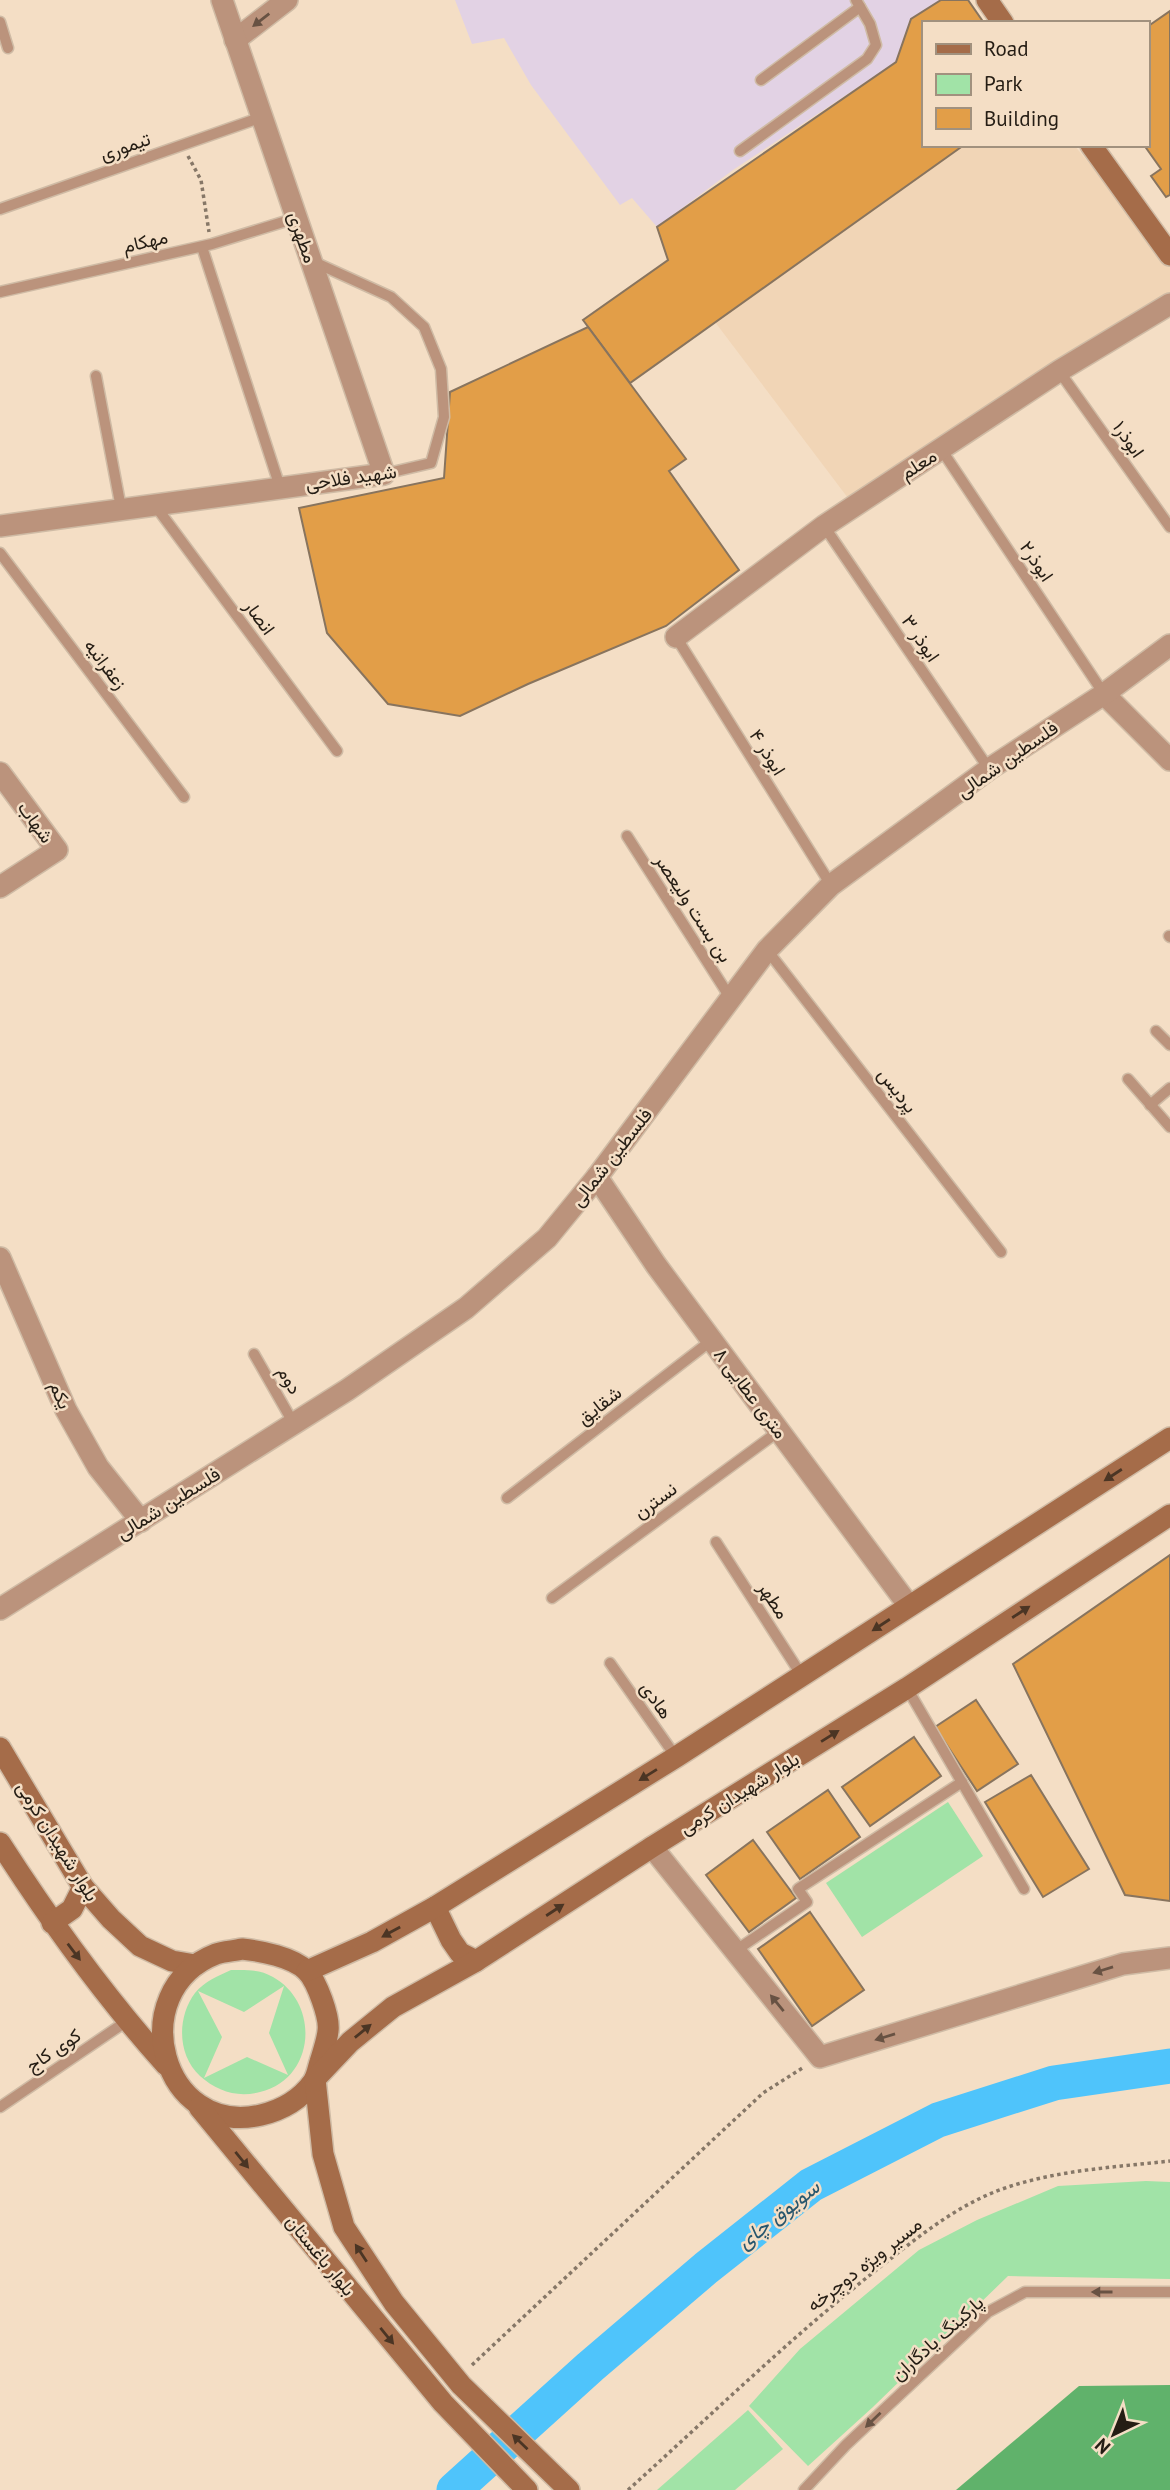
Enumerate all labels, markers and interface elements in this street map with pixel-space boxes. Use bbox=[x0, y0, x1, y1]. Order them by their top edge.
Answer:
one-way arrow bbox=[252, 12, 270, 26]
legend bbox=[922, 21, 1149, 147]
text: Road bbox=[984, 35, 1028, 62]
text: Park bbox=[984, 70, 1023, 97]
text: Building bbox=[984, 105, 1059, 132]
street label: تیموری bbox=[97, 126, 154, 166]
street label: مطهری bbox=[283, 208, 323, 266]
street label: مهکام bbox=[120, 224, 170, 259]
street label: ابوذر۱ bbox=[1108, 416, 1150, 462]
street label: معلم bbox=[895, 443, 941, 486]
street label: شهید فلاحی bbox=[304, 459, 398, 495]
street label: ابوذر۲ bbox=[1015, 536, 1059, 586]
street label: انصار bbox=[239, 594, 281, 639]
street label: ابوذر ۳ bbox=[897, 610, 945, 666]
street label: زعفرانیه bbox=[79, 634, 133, 694]
street label: فلسطین شمالی bbox=[952, 715, 1062, 803]
street label: ابوذر ۴ bbox=[745, 724, 791, 780]
street label: شهاب bbox=[13, 796, 59, 848]
street label: بن بست ولیعصر bbox=[650, 849, 738, 967]
street label: پردیس bbox=[871, 1063, 923, 1119]
street label: فلسطین شمالی bbox=[565, 1103, 657, 1211]
street label: ۸ متری عطایی bbox=[709, 1343, 793, 1443]
street label: دوم bbox=[272, 1362, 308, 1399]
street label: یکم bbox=[44, 1378, 77, 1413]
street label: شقایق bbox=[572, 1380, 626, 1430]
street label: فلسطین شمالی bbox=[111, 1461, 225, 1545]
one-way arrow bbox=[1103, 1468, 1122, 1481]
street label: نسترن bbox=[629, 1476, 681, 1524]
street label: مطهر bbox=[753, 1576, 795, 1623]
one-way arrow bbox=[1012, 1606, 1031, 1619]
one-way arrow bbox=[871, 1618, 890, 1631]
street label: هادی bbox=[636, 1676, 678, 1724]
one-way arrow bbox=[821, 1729, 840, 1742]
street label: بلوار شهیدان کرمی bbox=[675, 1747, 803, 1839]
one-way arrow bbox=[639, 1768, 658, 1781]
street label: بلوار شهیدان کرمی bbox=[12, 1777, 104, 1905]
one-way arrow bbox=[545, 1903, 565, 1916]
one-way arrow bbox=[382, 1926, 401, 1938]
one-way arrow bbox=[66, 1942, 81, 1960]
one-way arrow bbox=[1092, 1966, 1113, 1976]
one-way arrow bbox=[770, 1995, 785, 2013]
street label: کوی کاج bbox=[21, 2023, 86, 2078]
one-way arrow bbox=[355, 2024, 372, 2039]
one-way arrow bbox=[875, 2032, 896, 2042]
one-way arrow bbox=[235, 2150, 250, 2168]
water label: سویوق چای bbox=[731, 2173, 826, 2255]
street label: بلوار باغستان bbox=[281, 2209, 361, 2301]
street label: مسیر ویژه دوچرخه bbox=[802, 2212, 928, 2318]
one-way arrow bbox=[354, 2244, 368, 2262]
one-way arrow bbox=[1091, 2286, 1113, 2298]
street label: پارکینگ یادگاران bbox=[886, 2290, 989, 2387]
one-way arrow bbox=[379, 2327, 394, 2344]
north arrow bbox=[1079, 2399, 1149, 2469]
one-way arrow bbox=[865, 2411, 882, 2427]
text: N bbox=[1090, 2433, 1115, 2459]
one-way arrow bbox=[511, 2434, 528, 2451]

